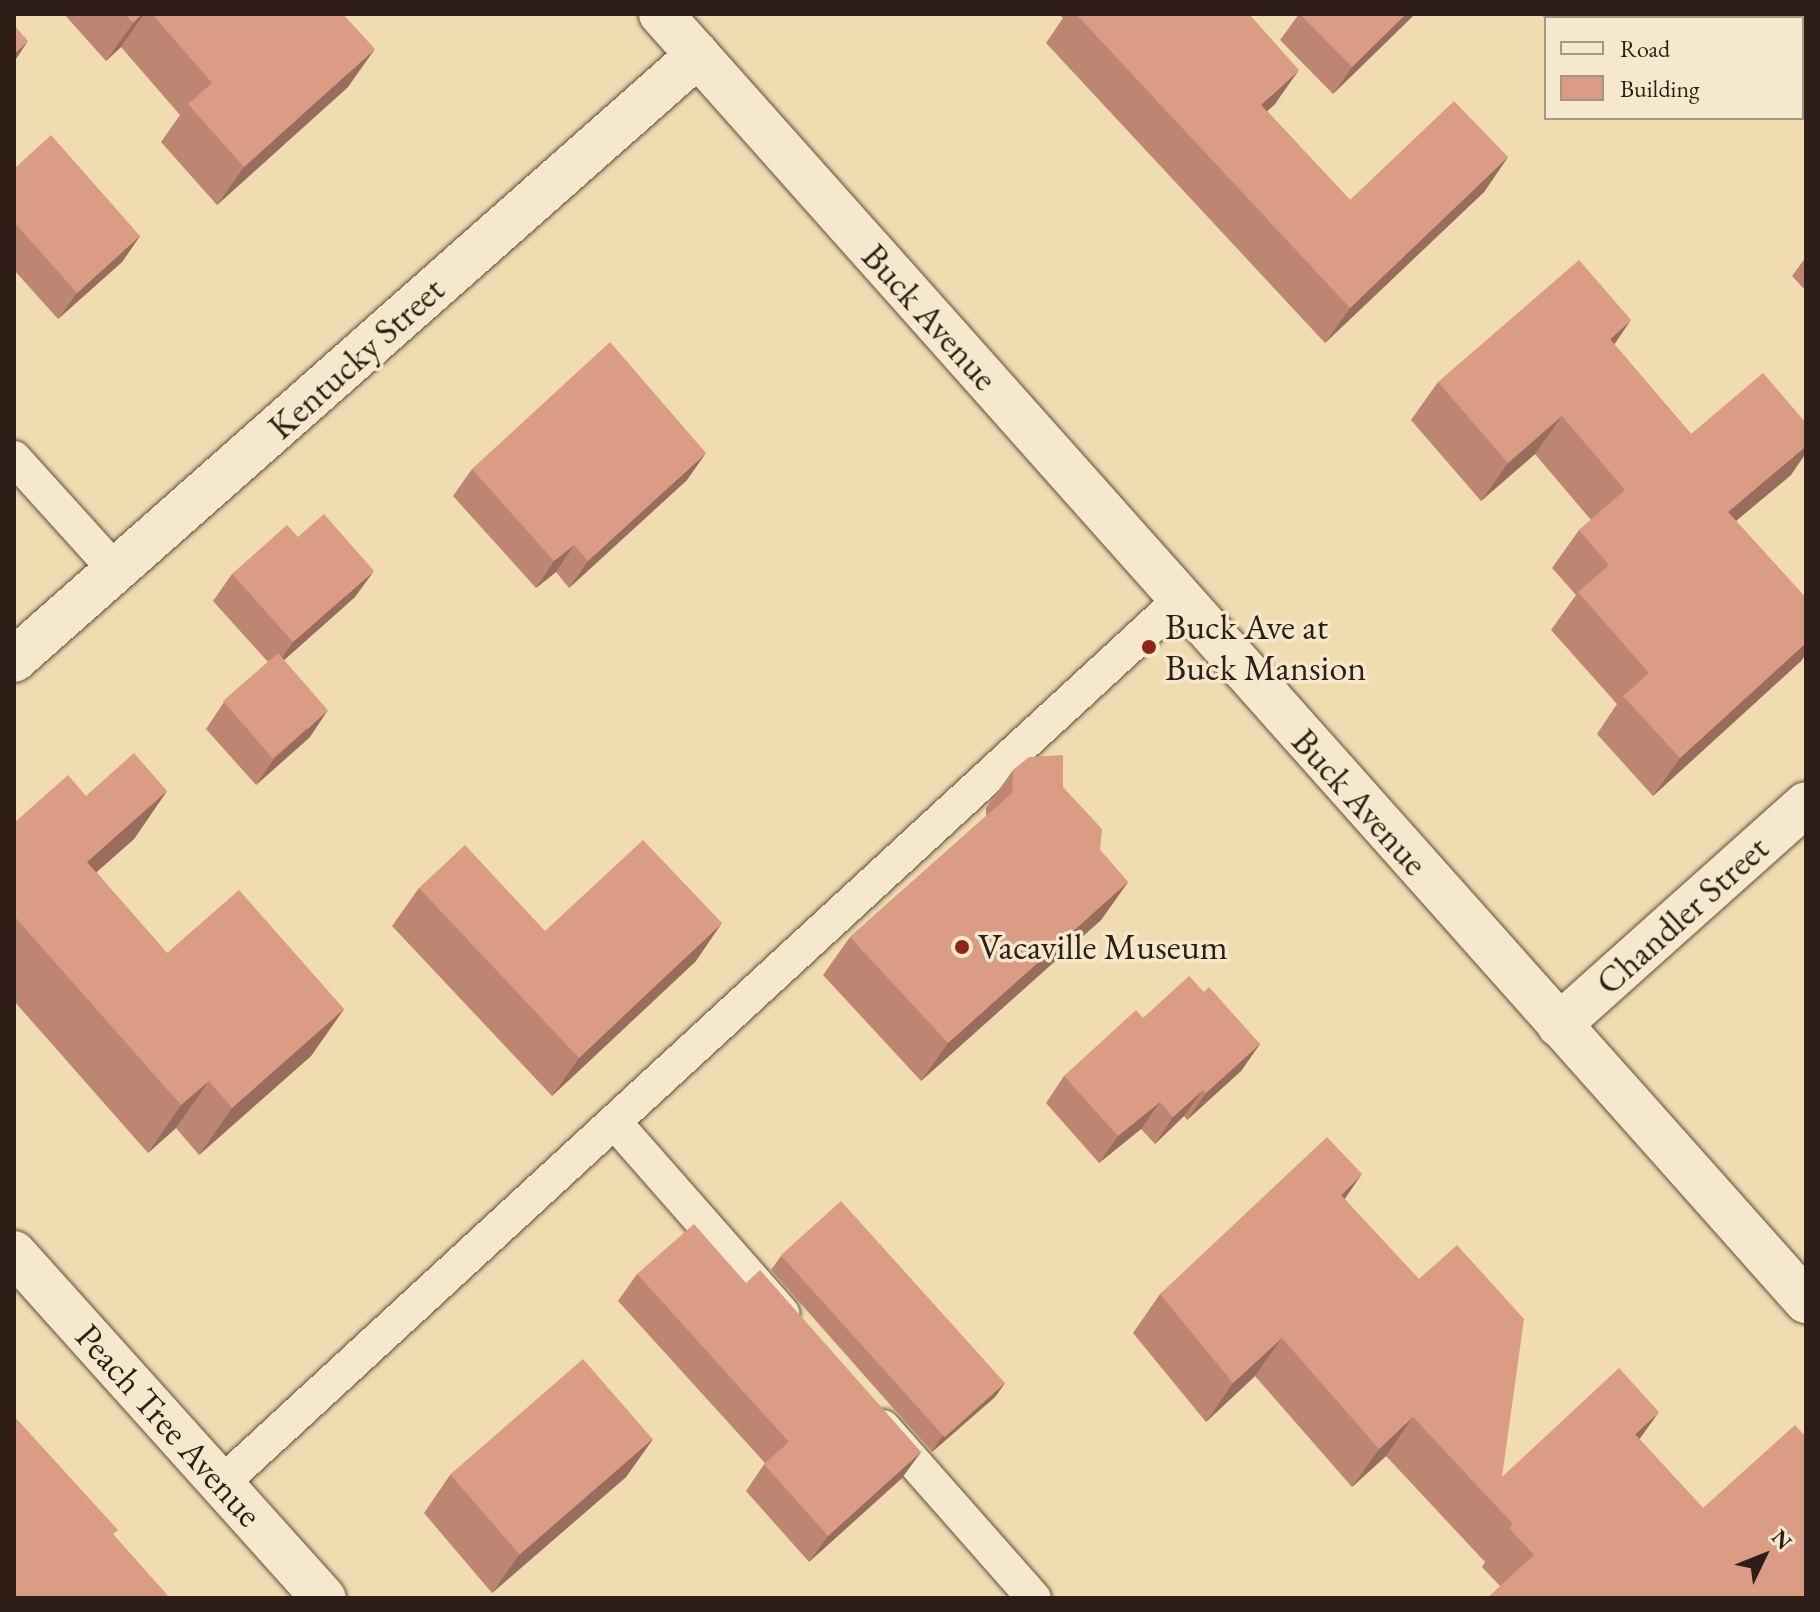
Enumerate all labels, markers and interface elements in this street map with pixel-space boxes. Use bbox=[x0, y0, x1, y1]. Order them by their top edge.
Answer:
legend bbox=[1544, 16, 1804, 120]
text: Road bbox=[1620, 33, 1670, 64]
text: Building bbox=[1620, 73, 1700, 104]
street label: Buck Avenue bbox=[853, 235, 1007, 399]
street label: Kentucky Street bbox=[259, 268, 453, 448]
place label: Buck Ave at Buck Mansion bbox=[1165, 604, 1366, 689]
marker: Buck Ave at Buck Mansion bbox=[1140, 638, 1158, 656]
street label: Buck Avenue bbox=[1283, 720, 1437, 884]
street label: Chandler Street bbox=[1587, 826, 1777, 1004]
place label: Vacaville Museum bbox=[978, 925, 1228, 969]
marker: Vacaville Museum bbox=[953, 938, 971, 956]
street label: Peach Tree Avenue bbox=[67, 1315, 271, 1535]
north arrow bbox=[1724, 1516, 1804, 1596]
text: N bbox=[1765, 1523, 1799, 1556]

